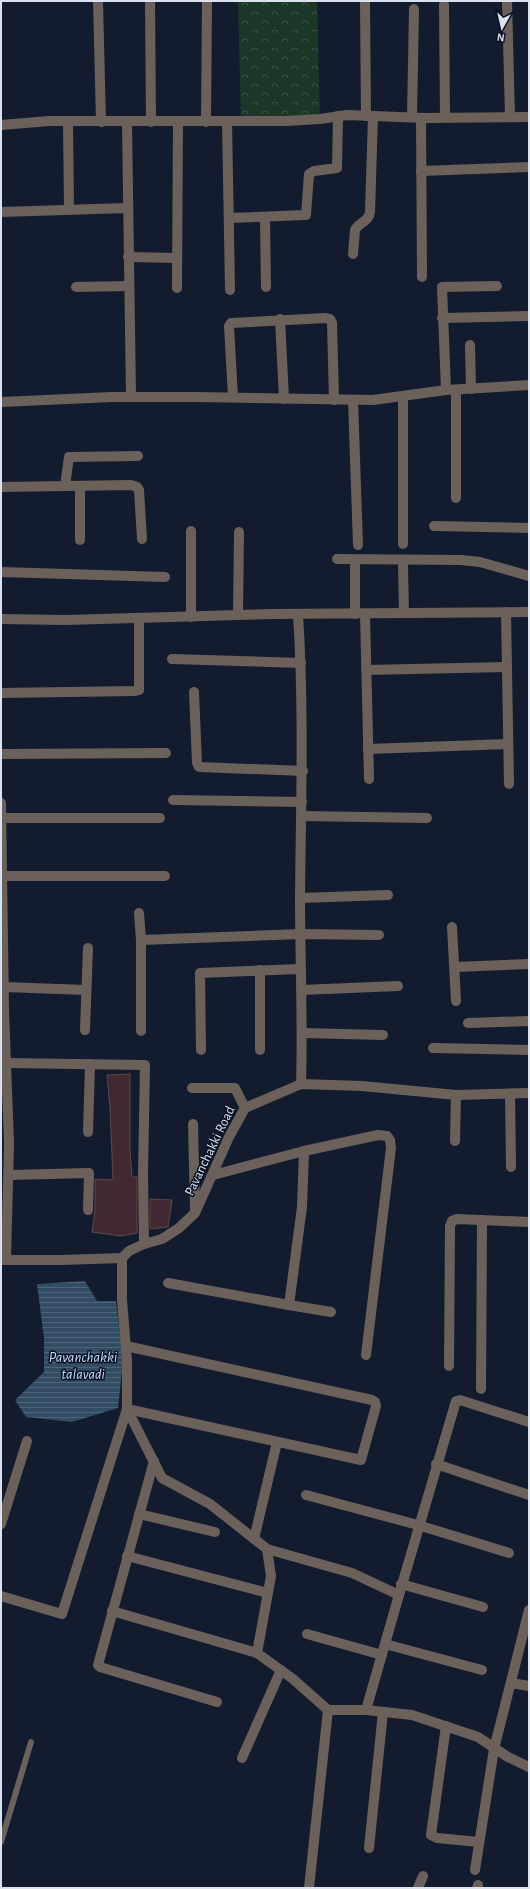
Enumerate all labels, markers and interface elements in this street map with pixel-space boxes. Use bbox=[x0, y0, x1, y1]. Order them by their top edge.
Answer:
north arrow bbox=[482, 8, 522, 48]
text: N bbox=[496, 31, 505, 43]
street label: Pavanchakki Road bbox=[182, 1104, 238, 1198]
water label: Pavanchakki talavadi bbox=[49, 1350, 117, 1382]

